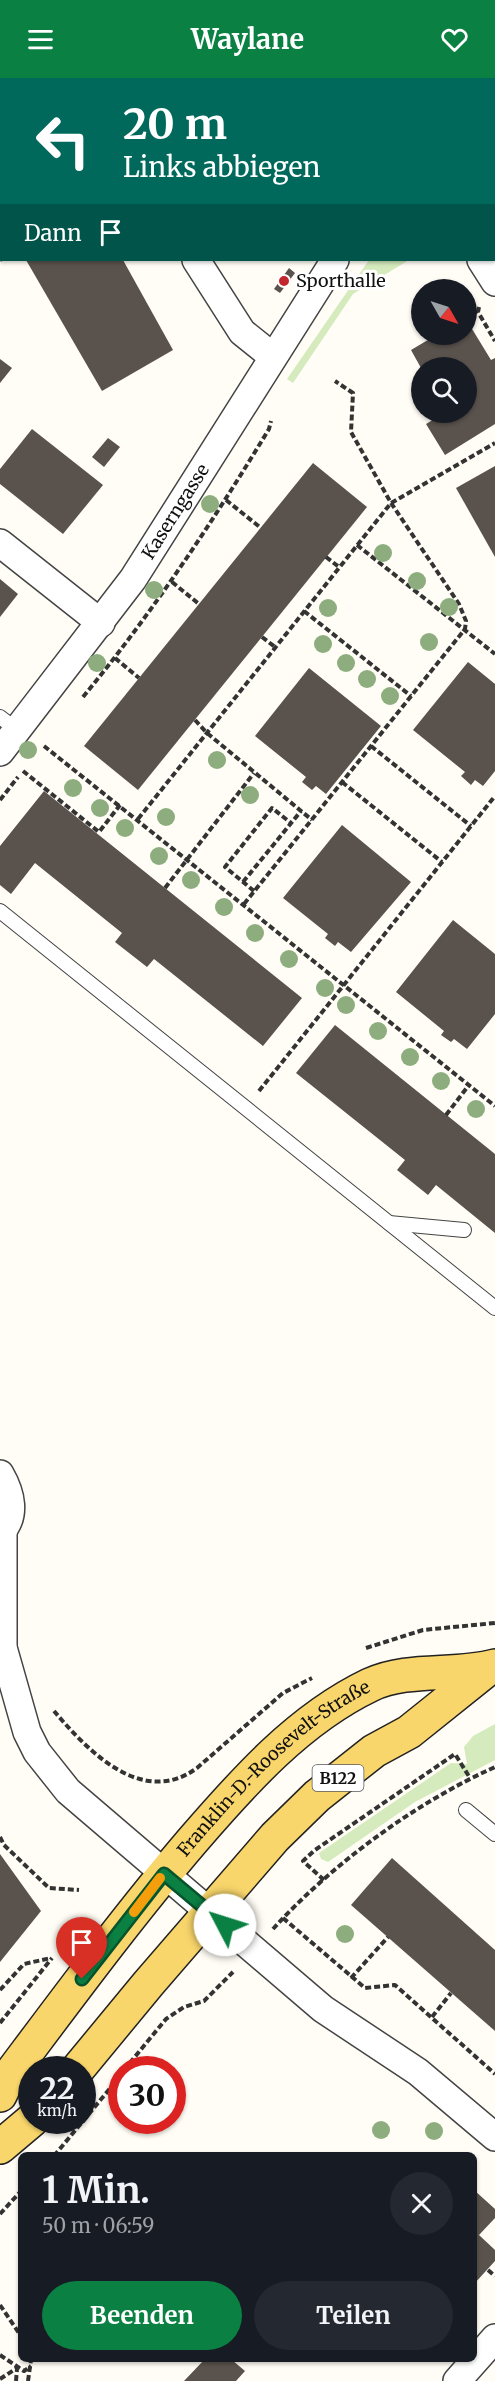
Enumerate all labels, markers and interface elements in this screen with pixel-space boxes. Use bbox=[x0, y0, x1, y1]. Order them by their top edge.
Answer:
text: Waylane bbox=[191, 22, 304, 56]
icon: menu bbox=[24, 23, 57, 56]
icon: heart bbox=[438, 23, 471, 56]
text: 20 m bbox=[123, 98, 227, 150]
icon: left bbox=[24, 102, 102, 180]
text: Links abbiegen bbox=[123, 150, 320, 184]
icon: arrive bbox=[94, 216, 127, 249]
text: Dann bbox=[24, 219, 82, 247]
place label: Sporthalle bbox=[296, 269, 386, 292]
marker: Sporthalle bbox=[277, 274, 291, 288]
north arrow bbox=[411, 279, 477, 345]
map controls bbox=[411, 279, 477, 423]
button: search bbox=[411, 357, 477, 423]
street label: Kaserngasse bbox=[137, 459, 214, 563]
street label: Franklin-D.-Roosevelt-Straße bbox=[172, 1675, 374, 1861]
road number: B122 bbox=[312, 1765, 364, 1791]
position arrow bbox=[193, 1893, 257, 1957]
pin bbox=[56, 1917, 107, 1979]
icon: arrive bbox=[65, 1926, 98, 1959]
speed limit sign: 30 bbox=[108, 2056, 186, 2134]
text: 22 bbox=[40, 2069, 74, 2107]
text: km/h bbox=[37, 2101, 77, 2120]
text: 1 Min. bbox=[42, 2168, 150, 2213]
button: close bbox=[390, 2172, 453, 2235]
text: 50 m · 06:59 bbox=[42, 2213, 154, 2238]
button: Beenden bbox=[42, 2281, 242, 2350]
button: Teilen bbox=[254, 2281, 453, 2350]

